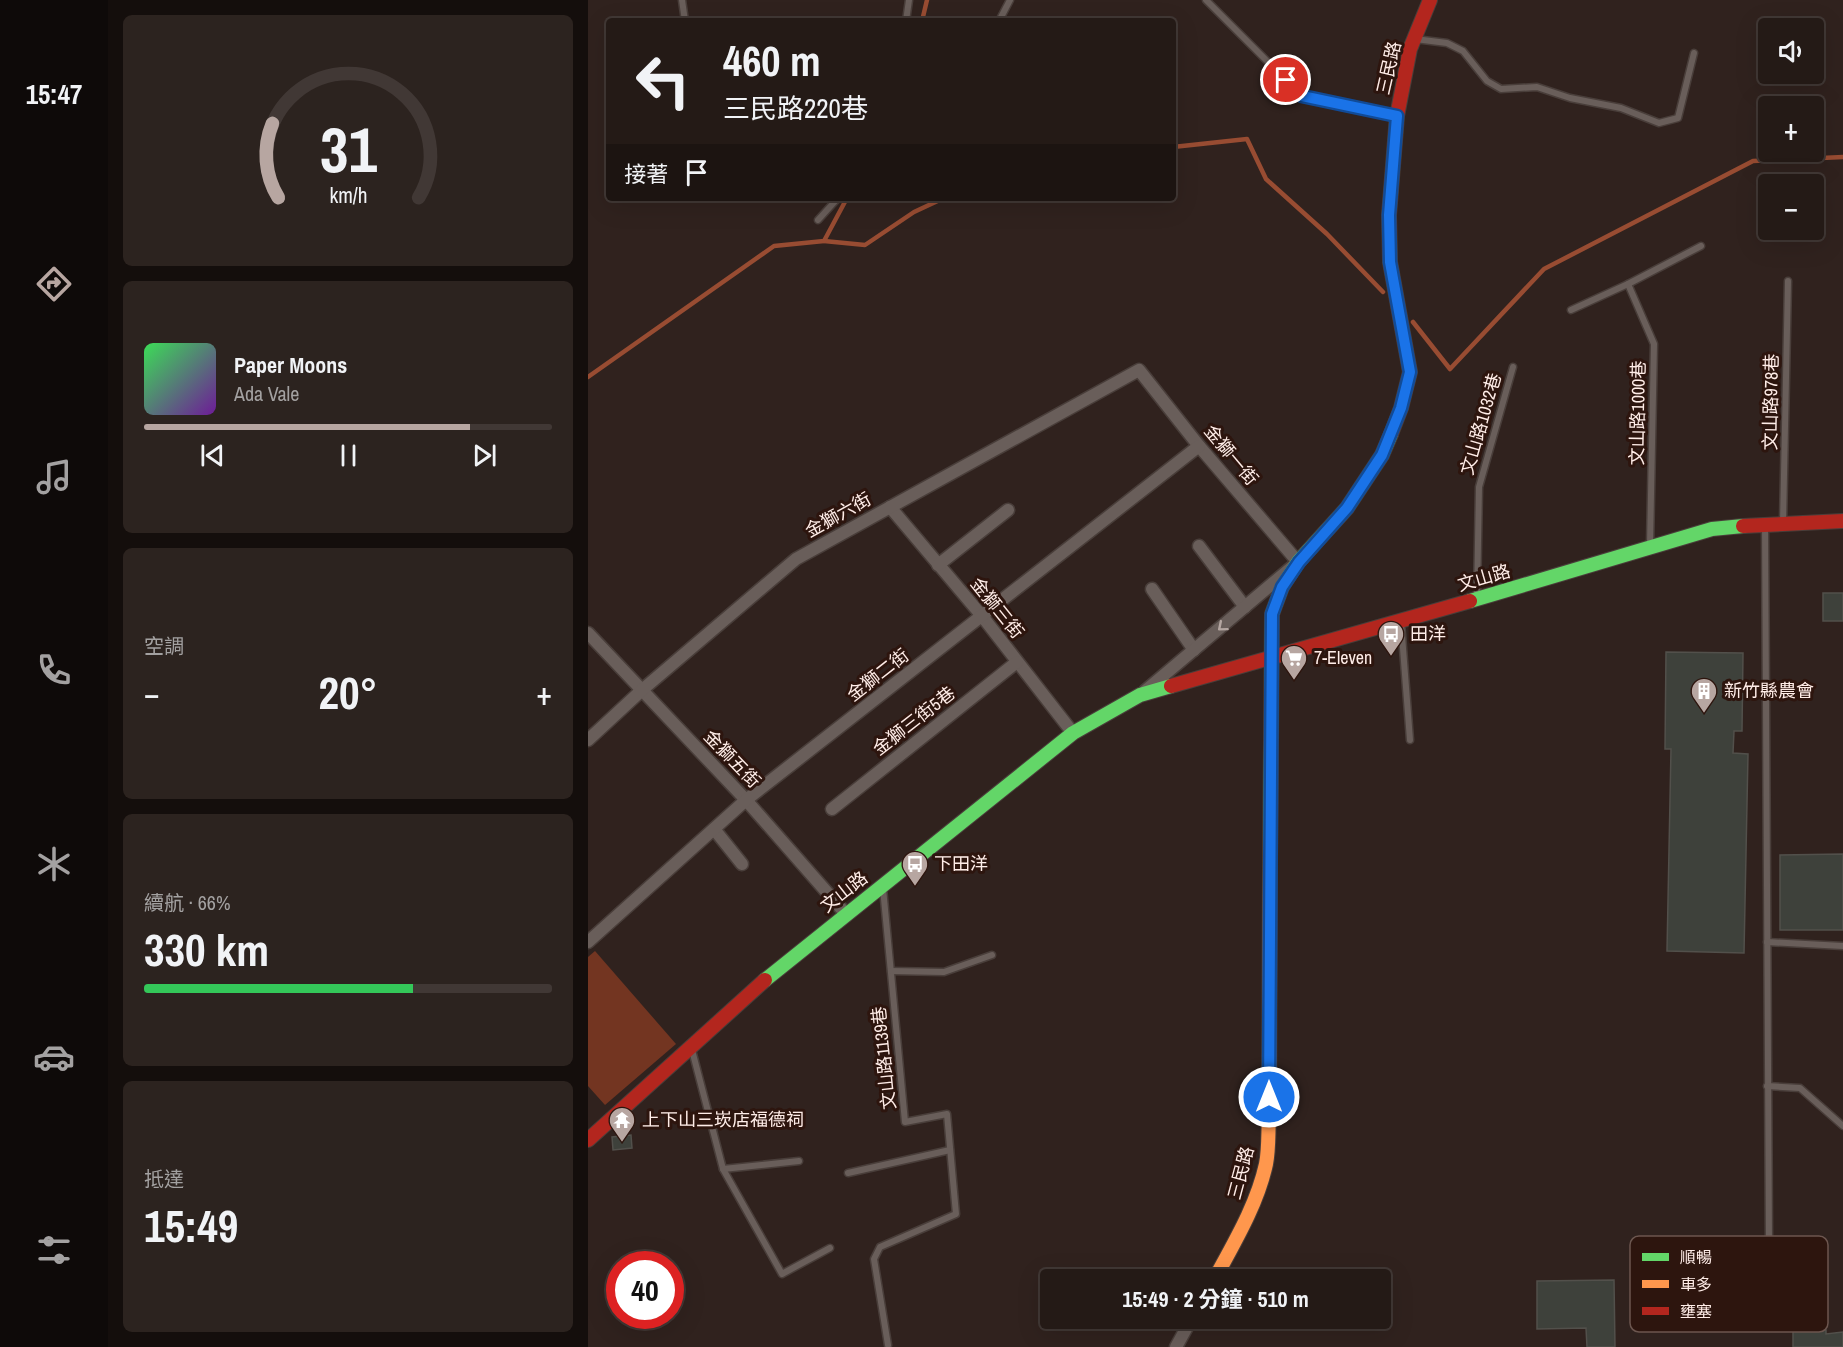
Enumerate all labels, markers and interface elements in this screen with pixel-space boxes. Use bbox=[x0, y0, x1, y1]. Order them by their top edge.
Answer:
map controls bbox=[1758, 18, 1824, 240]
button: sound bbox=[1758, 18, 1824, 84]
text: 460 m bbox=[723, 33, 821, 89]
street label: 三民路 bbox=[1370, 39, 1407, 97]
icon: left bbox=[624, 42, 702, 120]
pin bbox=[1260, 54, 1311, 105]
icon: arrive bbox=[1269, 63, 1302, 96]
text: 15:47 bbox=[26, 76, 82, 112]
text: 三民路220巷 bbox=[723, 90, 868, 126]
button: + bbox=[1758, 96, 1824, 162]
text: 31 bbox=[320, 107, 377, 191]
icon: arrive bbox=[680, 156, 713, 189]
text: 接著 bbox=[624, 159, 668, 189]
button: − bbox=[1758, 174, 1824, 240]
text: km/h bbox=[329, 181, 367, 210]
icon: directions bbox=[33, 263, 75, 305]
text: Paper Moons bbox=[234, 350, 347, 380]
street label: 文山路978巷 bbox=[1757, 353, 1784, 451]
street label: 文山路1000巷 bbox=[1624, 360, 1651, 466]
street label: 文山路1032巷 bbox=[1454, 370, 1507, 478]
text: Ada Vale bbox=[234, 380, 299, 407]
street label: 金獅一街 bbox=[1199, 419, 1264, 490]
icon: previous bbox=[196, 439, 229, 472]
icon: pause bbox=[332, 439, 365, 472]
icon: next bbox=[468, 439, 501, 472]
icon: music bbox=[33, 456, 75, 498]
street label: 金獅六街 bbox=[800, 486, 875, 543]
street label: 文山路 bbox=[1454, 558, 1513, 597]
street label: 金獅三街 bbox=[965, 572, 1030, 644]
one-way arrow bbox=[1218, 619, 1229, 630]
bus stop icon: 田洋 bbox=[1376, 619, 1406, 657]
place label: 田洋 bbox=[1410, 621, 1446, 646]
text: 空調 bbox=[144, 632, 184, 659]
street label: 金獅二街 bbox=[842, 643, 914, 707]
supermarket icon: 7-Eleven bbox=[1279, 643, 1309, 681]
place label: 7-Eleven bbox=[1314, 645, 1372, 670]
icon: phone bbox=[33, 649, 75, 691]
text: 20° bbox=[318, 662, 378, 723]
text: − bbox=[144, 671, 160, 715]
text: + bbox=[536, 671, 552, 715]
building icon: 新竹縣農會 bbox=[1689, 676, 1719, 714]
place label: 新竹縣農會 bbox=[1724, 678, 1814, 703]
street label: 金獅三街5巷 bbox=[867, 681, 960, 761]
street label: 金獅五街 bbox=[698, 724, 766, 793]
icon: climate bbox=[33, 843, 75, 885]
bus stop icon: 下田洋 bbox=[900, 849, 930, 887]
place label: 下田洋 bbox=[934, 851, 988, 876]
street label: 文山路 bbox=[815, 865, 873, 918]
text: 續航 · 66% bbox=[144, 889, 231, 916]
text: 330 km bbox=[144, 919, 269, 980]
street label: 文山路1139巷 bbox=[866, 1005, 901, 1111]
icon: car bbox=[33, 1036, 75, 1078]
position arrow bbox=[1237, 1065, 1301, 1129]
temple icon: 上下山三崁店福德祠 bbox=[607, 1105, 637, 1143]
place label: 上下山三崁店福德祠 bbox=[642, 1107, 804, 1132]
street label: 三民路 bbox=[1221, 1144, 1260, 1202]
text: 抵達 bbox=[144, 1165, 184, 1192]
text: 15:49 bbox=[144, 1195, 238, 1256]
icon: filters bbox=[33, 1229, 75, 1271]
legend bbox=[1630, 1236, 1828, 1332]
text: 順暢 bbox=[1680, 1246, 1712, 1268]
speed limit sign: 40 bbox=[606, 1251, 684, 1329]
text: 車多 bbox=[1680, 1273, 1712, 1295]
text: 15:49 · 2 分鐘 · 510 m bbox=[1122, 1284, 1309, 1314]
text: 壅塞 bbox=[1680, 1300, 1712, 1322]

